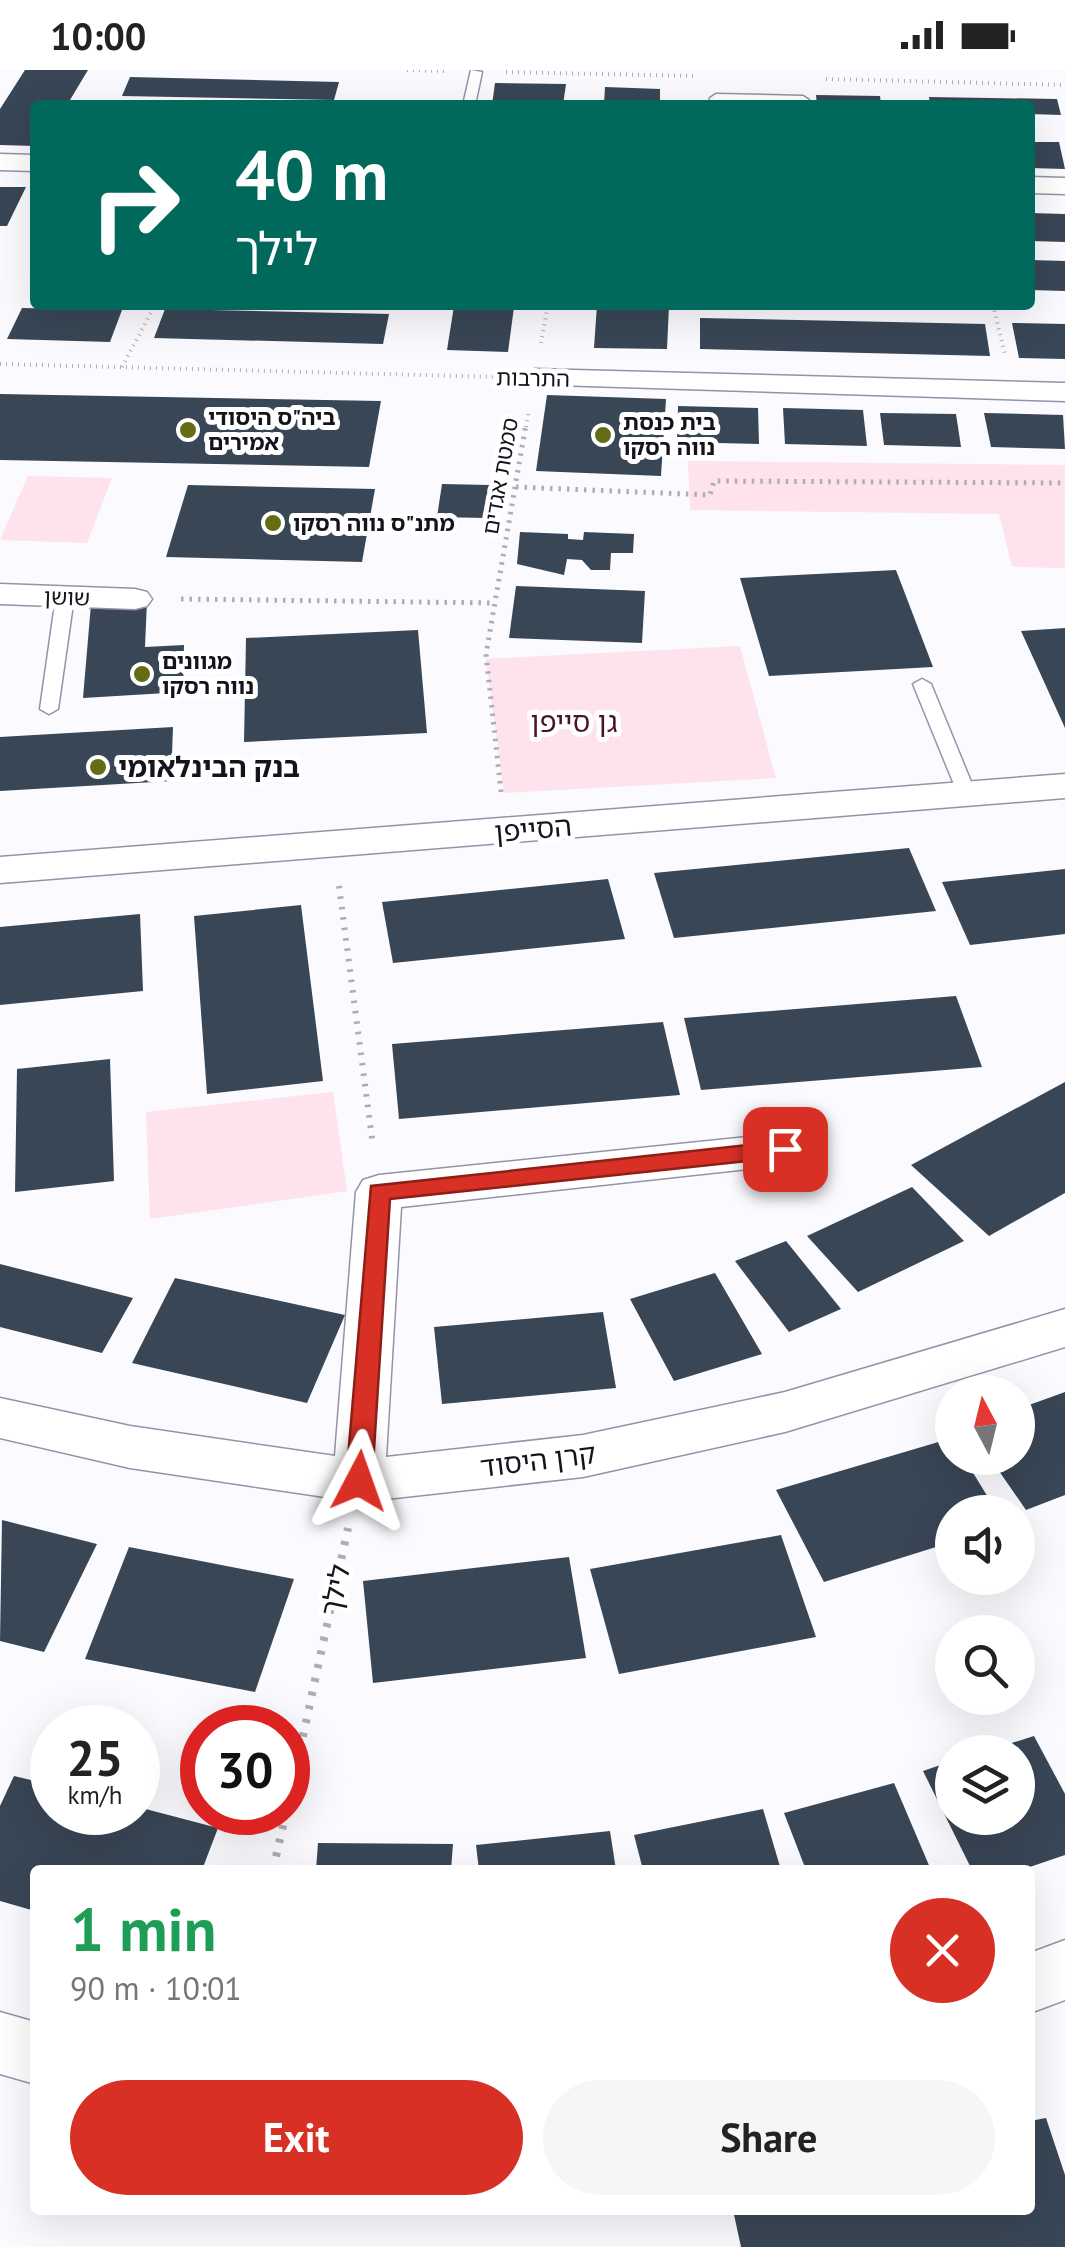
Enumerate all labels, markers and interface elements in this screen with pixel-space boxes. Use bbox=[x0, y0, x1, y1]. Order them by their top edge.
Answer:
text: 10:00 bbox=[50, 11, 146, 60]
text: 40 m bbox=[235, 129, 388, 219]
icon: right bbox=[70, 140, 200, 270]
text: לילך bbox=[235, 219, 318, 277]
street label: התרבות bbox=[496, 363, 570, 393]
place label: ביה"ס היסודי אמירים bbox=[208, 403, 336, 456]
place label: בית כנסת נווה רסקו bbox=[623, 408, 716, 461]
street label: סמטת אגדים bbox=[476, 415, 524, 537]
marker: ביה"ס היסודי אמירים bbox=[177, 419, 199, 441]
marker: בית כנסת נווה רסקו bbox=[592, 424, 614, 446]
place label: מתנ"ס נווה רסקו bbox=[293, 509, 455, 537]
marker: מתנ"ס נווה רסקו bbox=[262, 512, 284, 534]
street label: שושן bbox=[44, 582, 90, 612]
place label: מגוונים נווה רסקו bbox=[162, 647, 254, 700]
marker: מגוונים נווה רסקו bbox=[131, 663, 153, 685]
park label: גן סייפן bbox=[530, 703, 618, 740]
place label: בנק הבינלאומי bbox=[118, 748, 300, 785]
marker: בנק הבינלאומי bbox=[87, 756, 109, 778]
street label: הסייפן bbox=[493, 807, 573, 850]
pin bbox=[743, 1107, 828, 1192]
icon: arrive bbox=[758, 1122, 813, 1177]
north arrow bbox=[935, 1375, 1035, 1475]
map controls bbox=[935, 1375, 1035, 1835]
position arrow bbox=[307, 1429, 411, 1533]
street label: קרן היסוד bbox=[478, 1434, 598, 1485]
button: sound bbox=[935, 1495, 1035, 1595]
street label: לילך bbox=[311, 1561, 358, 1619]
button: search bbox=[935, 1615, 1035, 1715]
speed limit sign: 30 bbox=[180, 1705, 310, 1835]
text: 25 bbox=[67, 1725, 123, 1790]
button: layers bbox=[935, 1735, 1035, 1835]
text: km/h bbox=[68, 1779, 122, 1811]
text: 1 min bbox=[70, 1890, 216, 1968]
button: close bbox=[890, 1898, 995, 2003]
text: 90 m · 10:01 bbox=[70, 1967, 242, 2009]
button: Exit bbox=[70, 2080, 523, 2195]
button: Share bbox=[543, 2080, 995, 2195]

